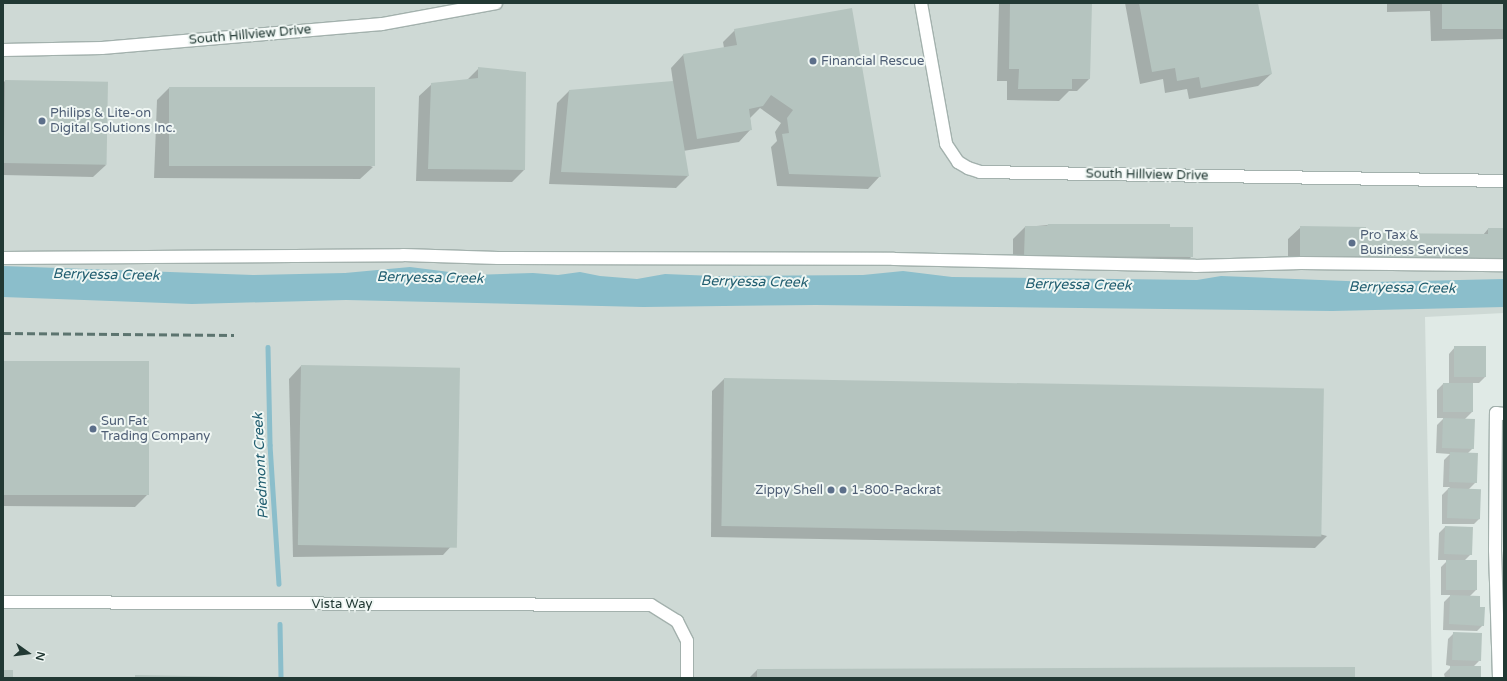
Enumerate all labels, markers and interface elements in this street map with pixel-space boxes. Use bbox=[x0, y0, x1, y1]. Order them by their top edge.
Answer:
street label: South Hillview Drive bbox=[188, 22, 312, 48]
place label: Financial Rescue bbox=[821, 53, 924, 69]
marker: Financial Rescue bbox=[808, 56, 818, 66]
place label: Philips & Lite-on Digital Solutions Inc. bbox=[50, 106, 176, 137]
marker: Philips & Lite-on Digital Solutions Inc. bbox=[37, 116, 47, 126]
street label: South Hillview Drive bbox=[1086, 166, 1208, 184]
place label: Pro Tax & Business Services bbox=[1360, 228, 1468, 259]
marker: Pro Tax & Business Services bbox=[1347, 238, 1357, 248]
water label: Berryessa Creek bbox=[52, 266, 160, 284]
water label: Berryessa Creek bbox=[376, 269, 484, 287]
water label: Berryessa Creek bbox=[700, 273, 808, 291]
water label: Berryessa Creek bbox=[1024, 276, 1132, 294]
water label: Berryessa Creek bbox=[1348, 279, 1456, 297]
water label: Piedmont Creek bbox=[250, 412, 272, 520]
place label: Sun Fat Trading Company bbox=[101, 414, 210, 445]
marker: Sun Fat Trading Company bbox=[88, 424, 98, 434]
place label: Zippy Shell bbox=[755, 482, 823, 498]
place label: 1-800-Packrat bbox=[851, 482, 941, 498]
marker: Zippy Shell bbox=[826, 485, 836, 495]
marker: 1-800-Packrat bbox=[838, 485, 848, 495]
street label: Vista Way bbox=[312, 596, 372, 612]
north arrow bbox=[8, 633, 48, 673]
text: N bbox=[33, 650, 48, 662]

